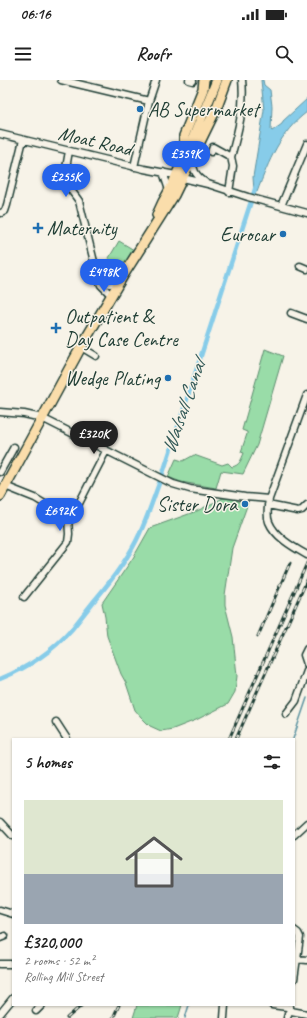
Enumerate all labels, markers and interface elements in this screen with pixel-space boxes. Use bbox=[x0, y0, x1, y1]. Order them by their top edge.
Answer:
text: 06:16 bbox=[20, 5, 51, 24]
icon: menu bbox=[12, 43, 34, 65]
text: Roofr bbox=[136, 43, 171, 65]
icon: search bbox=[273, 43, 295, 65]
place label: AB Supermarket bbox=[148, 97, 262, 122]
marker: AB Supermarket bbox=[135, 104, 145, 114]
street label: Moat Road bbox=[56, 120, 137, 162]
pin: £359K bbox=[158, 141, 214, 175]
text: £359K bbox=[171, 146, 201, 162]
pin: £255K bbox=[38, 164, 94, 198]
text: £255K bbox=[51, 169, 81, 185]
place label: Maternity bbox=[47, 216, 118, 241]
marker: Maternity bbox=[32, 222, 44, 234]
place label: Eurocar bbox=[220, 222, 277, 247]
marker: Eurocar bbox=[278, 229, 288, 239]
pin: £498K bbox=[76, 259, 132, 293]
text: £498K bbox=[89, 264, 119, 280]
place label: Outpatient & Day Case Centre bbox=[65, 304, 179, 352]
marker: Outpatient & Day Case Centre bbox=[50, 322, 62, 334]
water label: Walsall Canal bbox=[155, 351, 213, 457]
place label: Wedge Plating bbox=[65, 366, 162, 391]
marker: Wedge Plating bbox=[163, 373, 173, 383]
pin: £320K bbox=[66, 421, 122, 455]
text: £320K bbox=[79, 426, 109, 442]
place label: Sister Dora bbox=[157, 492, 238, 517]
pin: £692K bbox=[32, 498, 88, 532]
marker: Sister Dora bbox=[240, 499, 250, 509]
text: £692K bbox=[45, 503, 75, 519]
icon: filters bbox=[261, 751, 283, 773]
text: 5 homes bbox=[24, 752, 72, 773]
icon: home bbox=[118, 826, 190, 898]
text: £320,000 bbox=[24, 932, 81, 953]
text: 2 rooms · 52 m² bbox=[24, 953, 94, 969]
text: Rolling Mill Street bbox=[24, 969, 103, 985]

